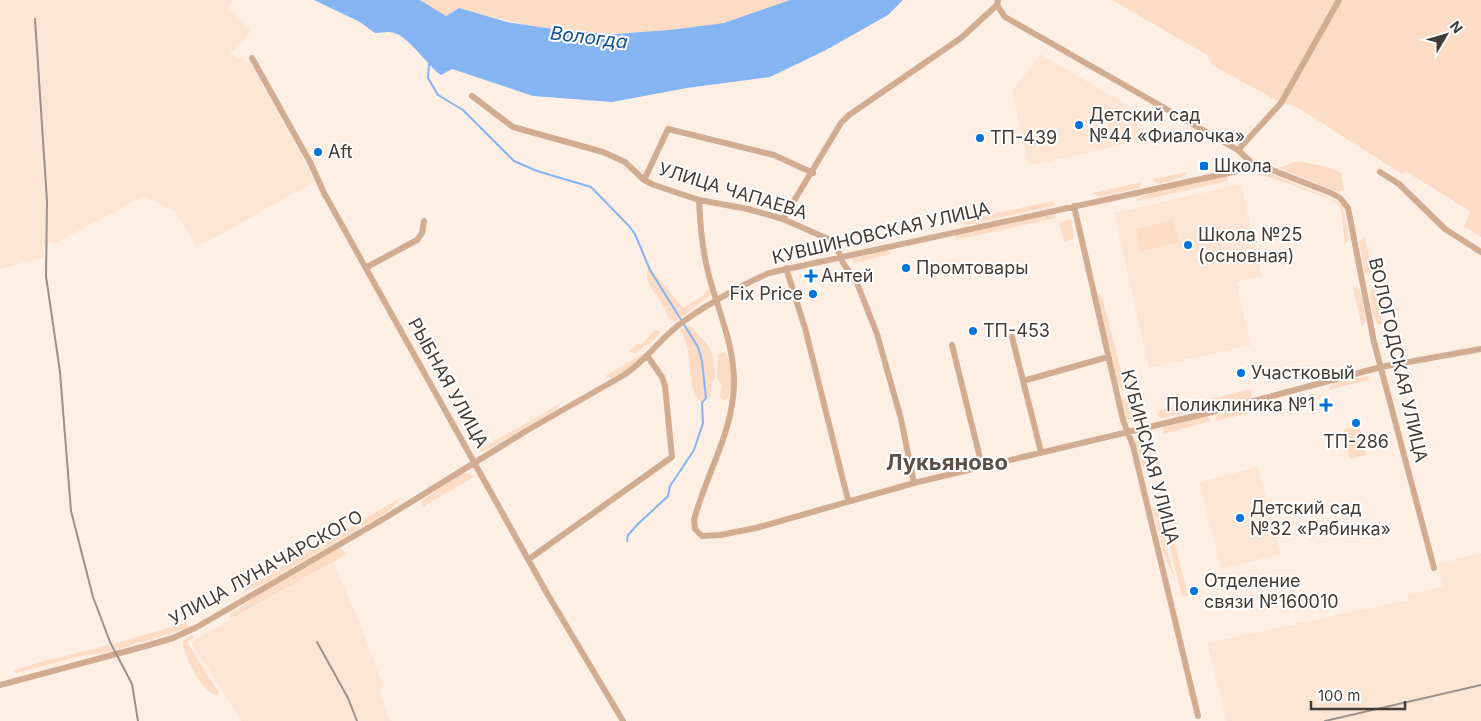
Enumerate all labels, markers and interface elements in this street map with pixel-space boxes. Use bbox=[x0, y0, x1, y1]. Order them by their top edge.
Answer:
north arrow bbox=[1421, 10, 1471, 60]
text: N bbox=[1447, 17, 1467, 36]
water label: Вологда bbox=[549, 21, 629, 54]
place label: Детский сад №44 «Фиалочка» bbox=[1089, 104, 1245, 146]
marker: Детский сад №44 «Фиалочка» bbox=[1073, 119, 1085, 131]
place label: ТП-439 bbox=[990, 127, 1057, 148]
marker: ТП-439 bbox=[974, 132, 986, 144]
place label: Aft bbox=[328, 141, 352, 162]
marker: Aft bbox=[312, 146, 324, 158]
place label: Школа bbox=[1214, 155, 1272, 176]
street label: УЛИЦА ЧАПАЕВА bbox=[656, 158, 810, 223]
marker: Школа bbox=[1198, 160, 1210, 172]
street label: КУВШИНОВСКАЯ УЛИЦА bbox=[770, 197, 992, 268]
place label: Школа №25 (основная) bbox=[1198, 224, 1302, 266]
marker: Школа №25 (основная) bbox=[1182, 239, 1194, 251]
street label: ВОЛОГОДСКАЯ УЛИЦА bbox=[1365, 256, 1432, 464]
place label: Промтовары bbox=[916, 257, 1028, 278]
marker: Промтовары bbox=[900, 262, 912, 274]
place label: Антей bbox=[821, 265, 873, 286]
marker: Антей bbox=[805, 270, 817, 282]
place label: Fix Price bbox=[729, 283, 803, 304]
marker: Fix Price bbox=[807, 288, 819, 300]
street label: РЫБНАЯ УЛИЦА bbox=[404, 314, 493, 451]
place label: ТП-453 bbox=[983, 320, 1050, 341]
marker: ТП-453 bbox=[967, 325, 979, 337]
place label: Участковый bbox=[1251, 362, 1355, 383]
street label: КУБИНСКАЯ УЛИЦА bbox=[1117, 367, 1184, 547]
marker: Участковый bbox=[1235, 367, 1247, 379]
place label: Поликлиника №1 bbox=[1166, 394, 1315, 415]
marker: Поликлиника №1 bbox=[1319, 398, 1333, 412]
marker: ТП-286 bbox=[1350, 417, 1362, 429]
place label: ТП-286 bbox=[1323, 431, 1389, 452]
district label: Лукьяново bbox=[886, 449, 1008, 475]
place label: Детский сад №32 «Рябинка» bbox=[1250, 497, 1391, 539]
street label: УЛИЦА ЛУНАЧАРСКОГО bbox=[165, 506, 366, 630]
marker: Детский сад №32 «Рябинка» bbox=[1234, 512, 1246, 524]
place label: Отделение связи №160010 bbox=[1204, 570, 1339, 612]
marker: Отделение связи №160010 bbox=[1188, 585, 1200, 597]
scale bar bbox=[1311, 678, 1405, 710]
text: 100 m bbox=[1318, 686, 1360, 705]

